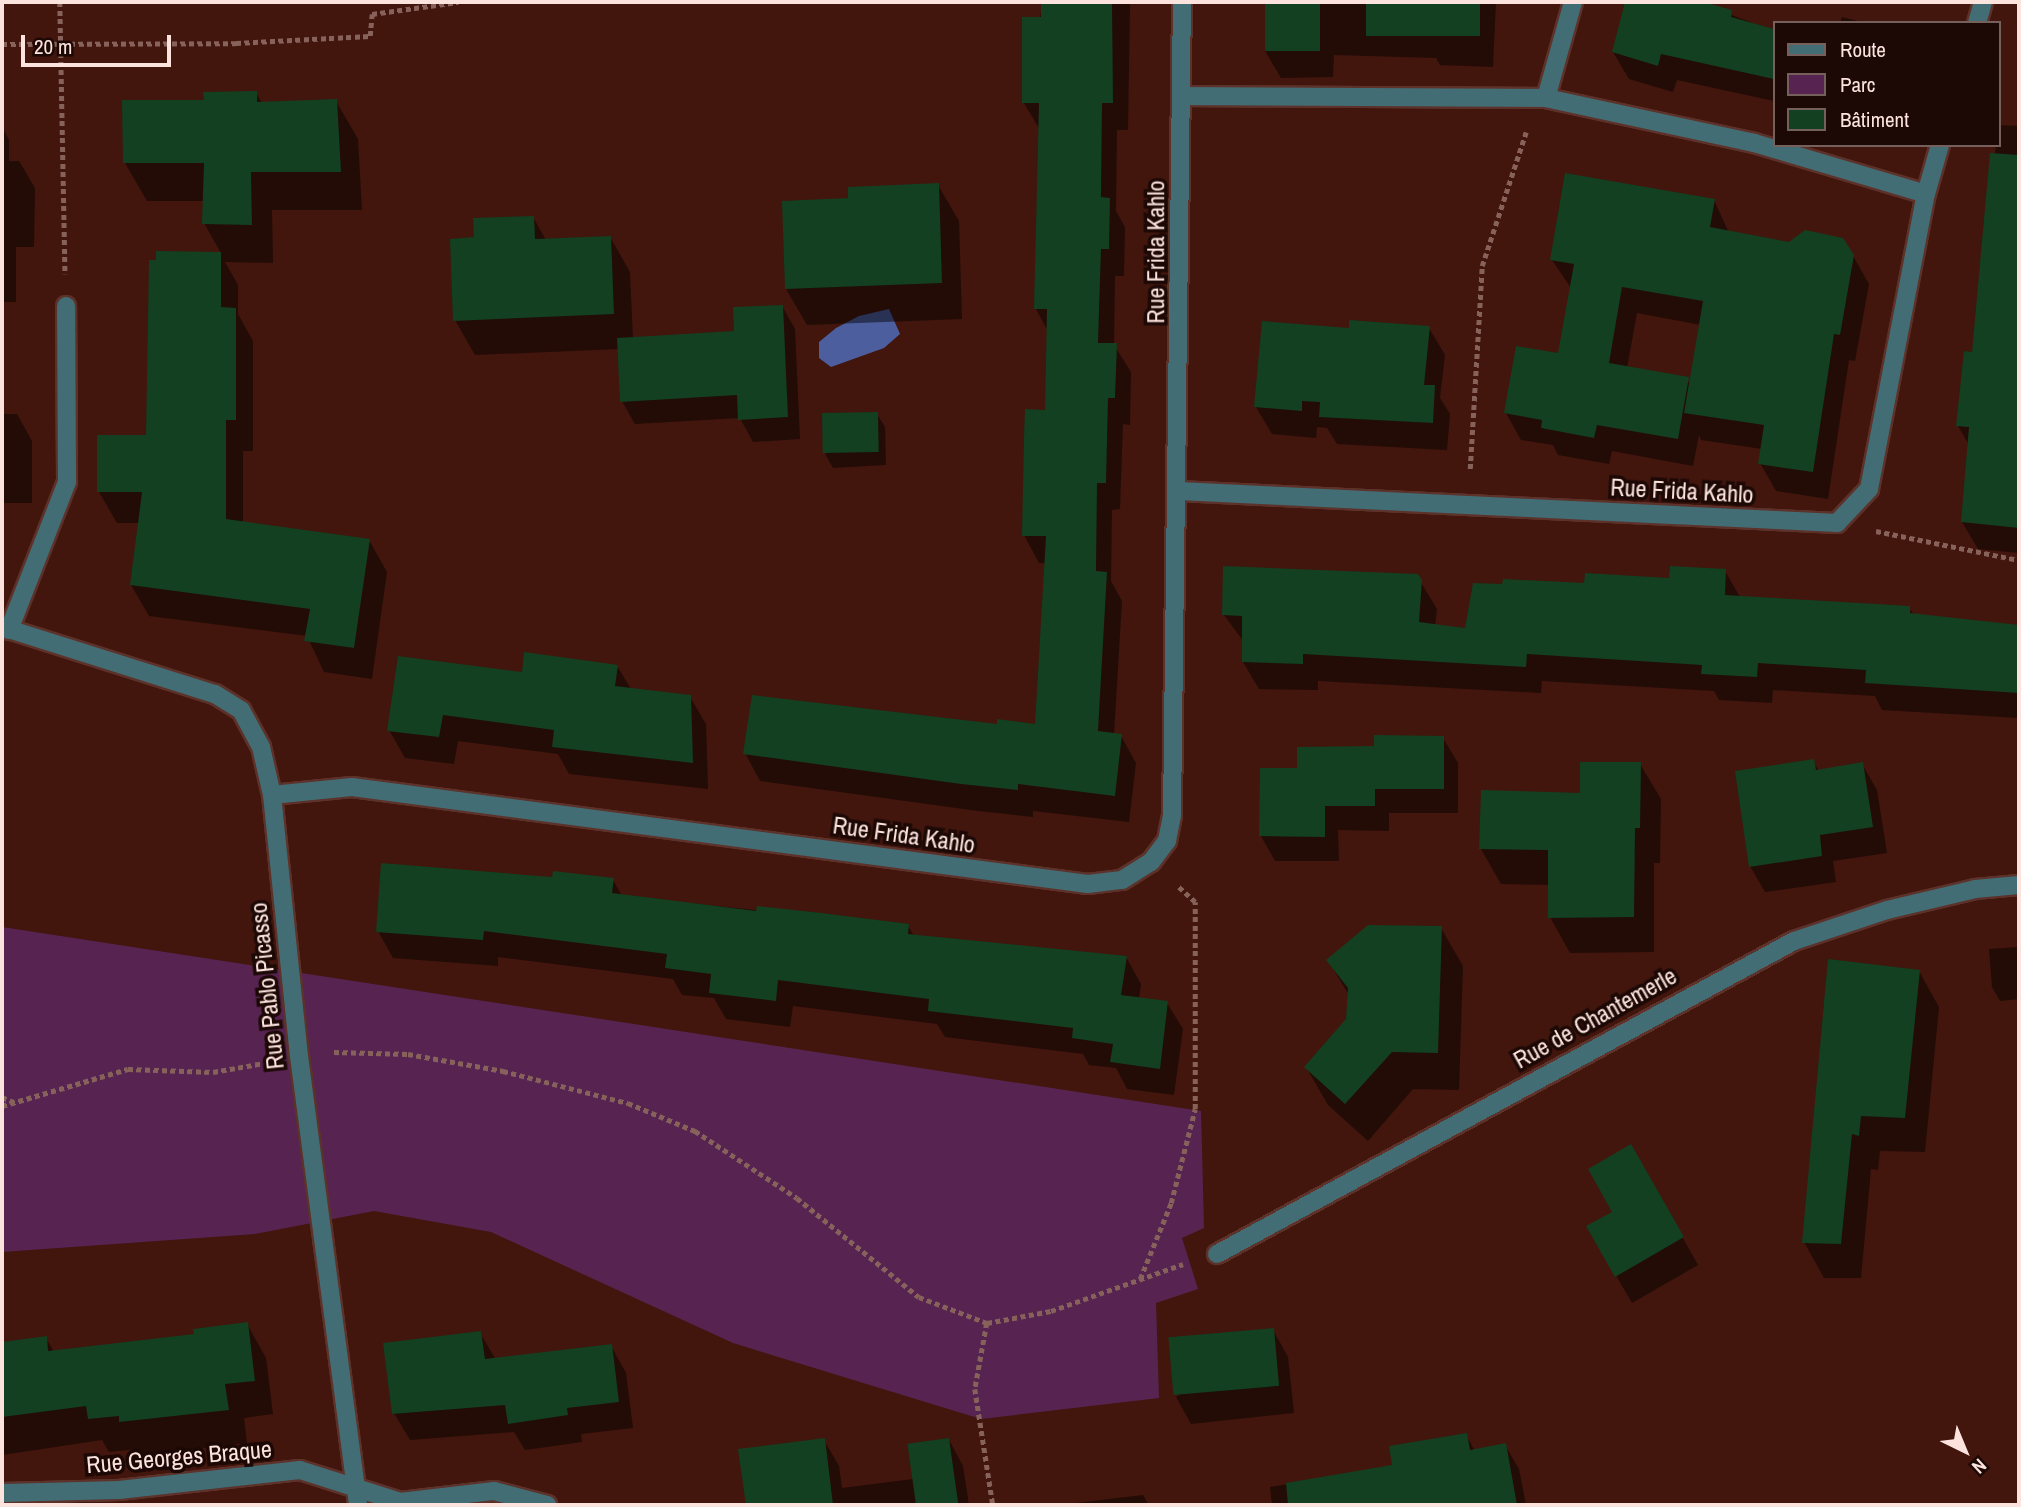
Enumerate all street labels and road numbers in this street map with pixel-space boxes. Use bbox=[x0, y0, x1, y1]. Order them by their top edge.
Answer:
street label: Rue Frida Kahlo bbox=[1142, 180, 1170, 324]
street label: Rue Frida Kahlo bbox=[1610, 473, 1754, 509]
street label: Rue Frida Kahlo bbox=[831, 811, 977, 859]
street label: Rue Pablo Picasso bbox=[244, 901, 290, 1071]
street label: Rue de Chantemerle bbox=[1509, 961, 1681, 1075]
street label: Rue Georges Braque bbox=[85, 1435, 273, 1479]

